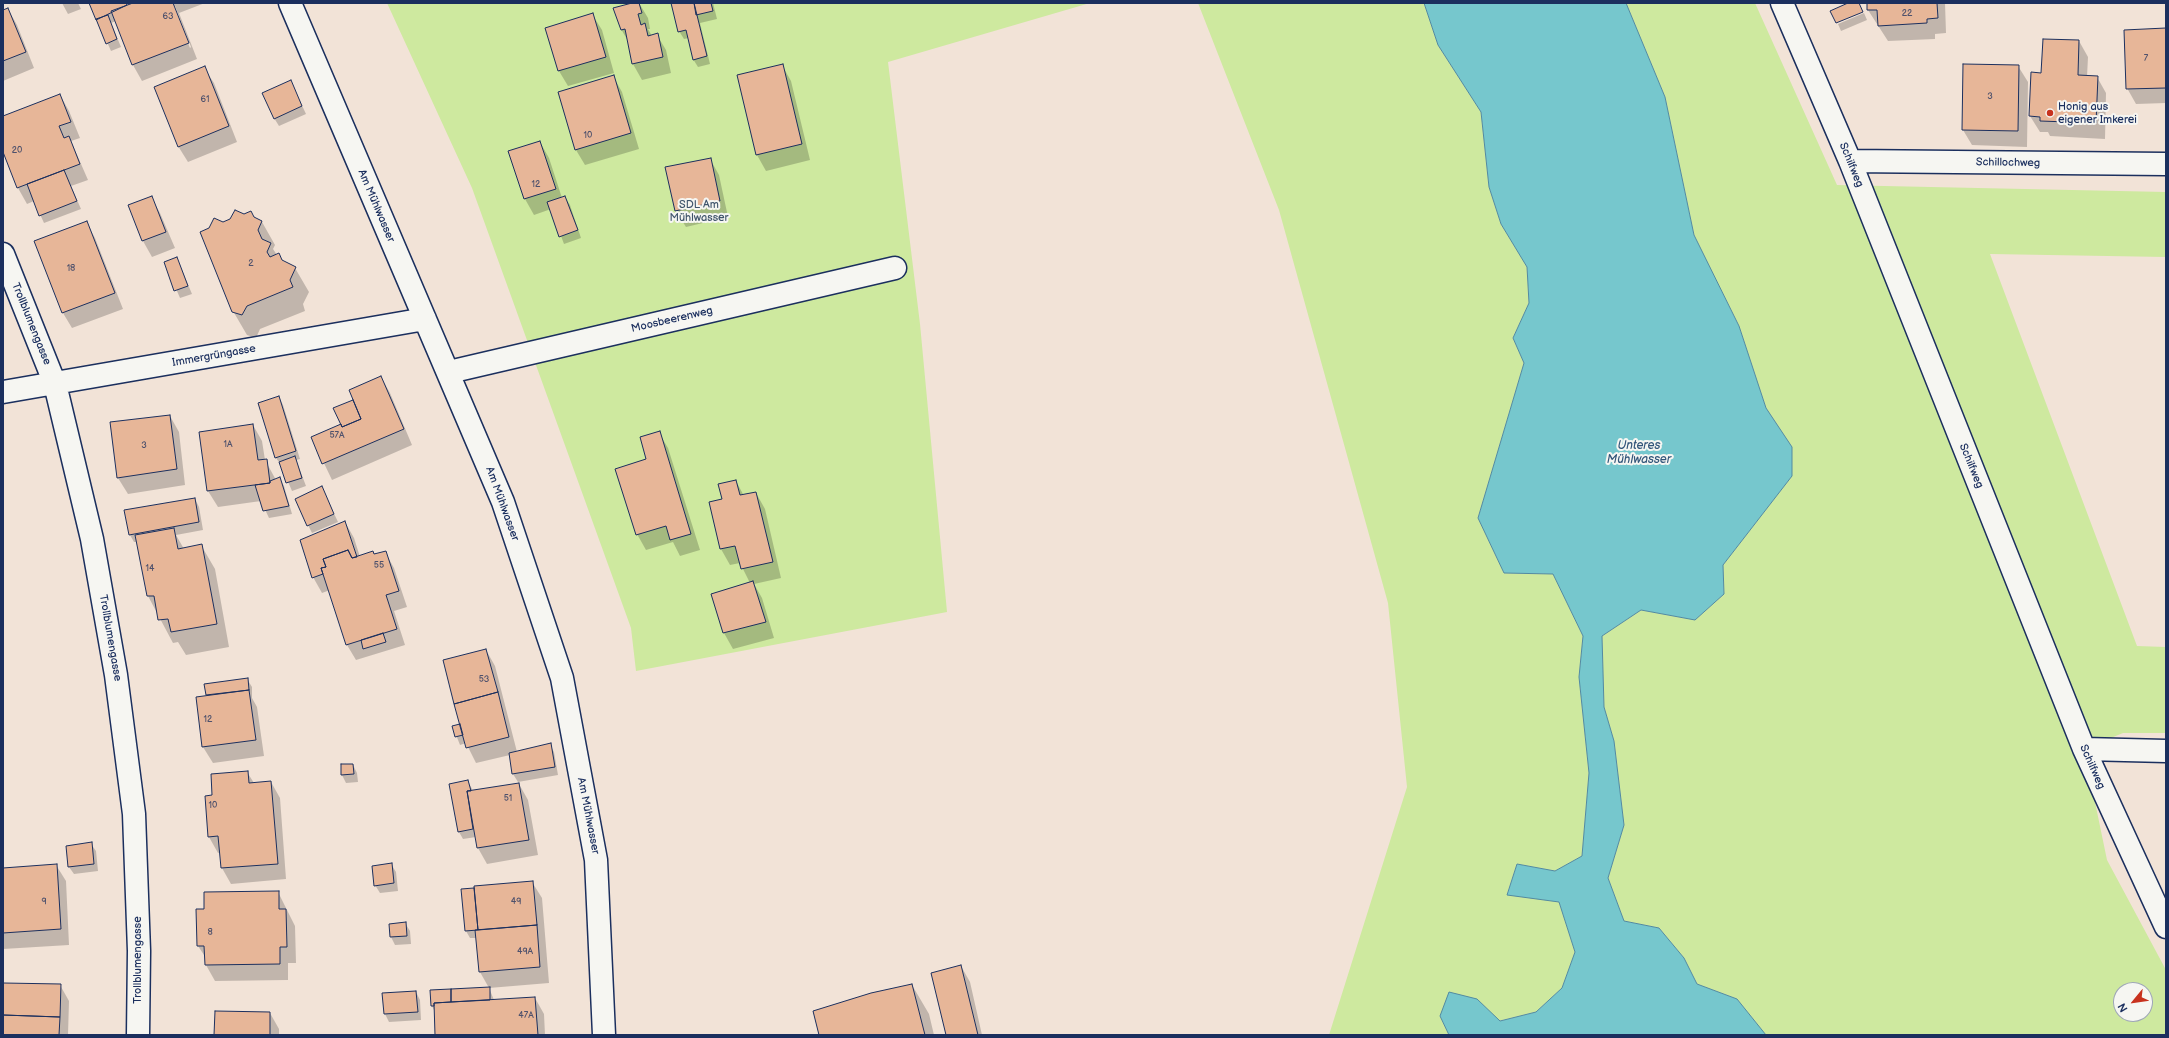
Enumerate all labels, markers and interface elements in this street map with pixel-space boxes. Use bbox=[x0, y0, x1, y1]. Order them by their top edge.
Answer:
house number: 22 bbox=[1902, 9, 1912, 19]
house number: 63 bbox=[162, 12, 174, 22]
house number: 7 bbox=[2144, 54, 2148, 64]
house number: 3 bbox=[1987, 92, 1993, 102]
house number: 61 bbox=[201, 95, 209, 105]
place label: Honig aus eigener Imkerei bbox=[2058, 100, 2137, 126]
marker: Honig aus eigener Imkerei bbox=[2045, 108, 2055, 118]
house number: 10 bbox=[584, 131, 592, 141]
street label: Schilfweg bbox=[1836, 141, 1866, 189]
house number: 20 bbox=[12, 146, 22, 156]
street label: Schillochweg bbox=[1976, 156, 2040, 170]
street label: Am Mühlwasser bbox=[355, 168, 397, 244]
house number: 12 bbox=[532, 180, 540, 190]
park label: SDL Am Mühlwasser bbox=[669, 198, 729, 224]
house number: 2 bbox=[248, 259, 254, 269]
house number: 18 bbox=[67, 264, 75, 274]
street label: Trollblumengasse bbox=[8, 281, 54, 367]
street label: Moosbeerenweg bbox=[630, 304, 714, 336]
street label: Immergrüngasse bbox=[171, 342, 257, 370]
house number: 57A bbox=[329, 431, 345, 441]
water label: Unteres Mühlwasser bbox=[1607, 439, 1671, 467]
house number: 1A bbox=[224, 440, 232, 450]
house number: 3 bbox=[141, 441, 147, 451]
street label: Schilfweg bbox=[1956, 442, 1986, 490]
street label: Am Mühlwasser bbox=[482, 465, 522, 543]
house number: 55 bbox=[374, 561, 384, 571]
house number: 14 bbox=[146, 564, 154, 574]
street label: Trollblumengasse bbox=[96, 594, 124, 682]
house number: 53 bbox=[479, 675, 489, 685]
house number: 12 bbox=[204, 715, 212, 725]
street label: Schilfweg bbox=[2076, 743, 2108, 791]
street label: Am Mühlwasser bbox=[574, 776, 602, 856]
house number: 51 bbox=[504, 794, 512, 804]
house number: 10 bbox=[209, 801, 217, 811]
house number: 9 bbox=[41, 897, 47, 907]
house number: 49 bbox=[511, 897, 521, 907]
street label: Trollblumengasse bbox=[131, 916, 145, 1004]
house number: 8 bbox=[207, 928, 213, 938]
house number: 49A bbox=[517, 947, 533, 957]
north arrow bbox=[2113, 982, 2153, 1022]
text: N bbox=[2115, 1001, 2131, 1014]
house number: 47A bbox=[518, 1011, 534, 1021]

